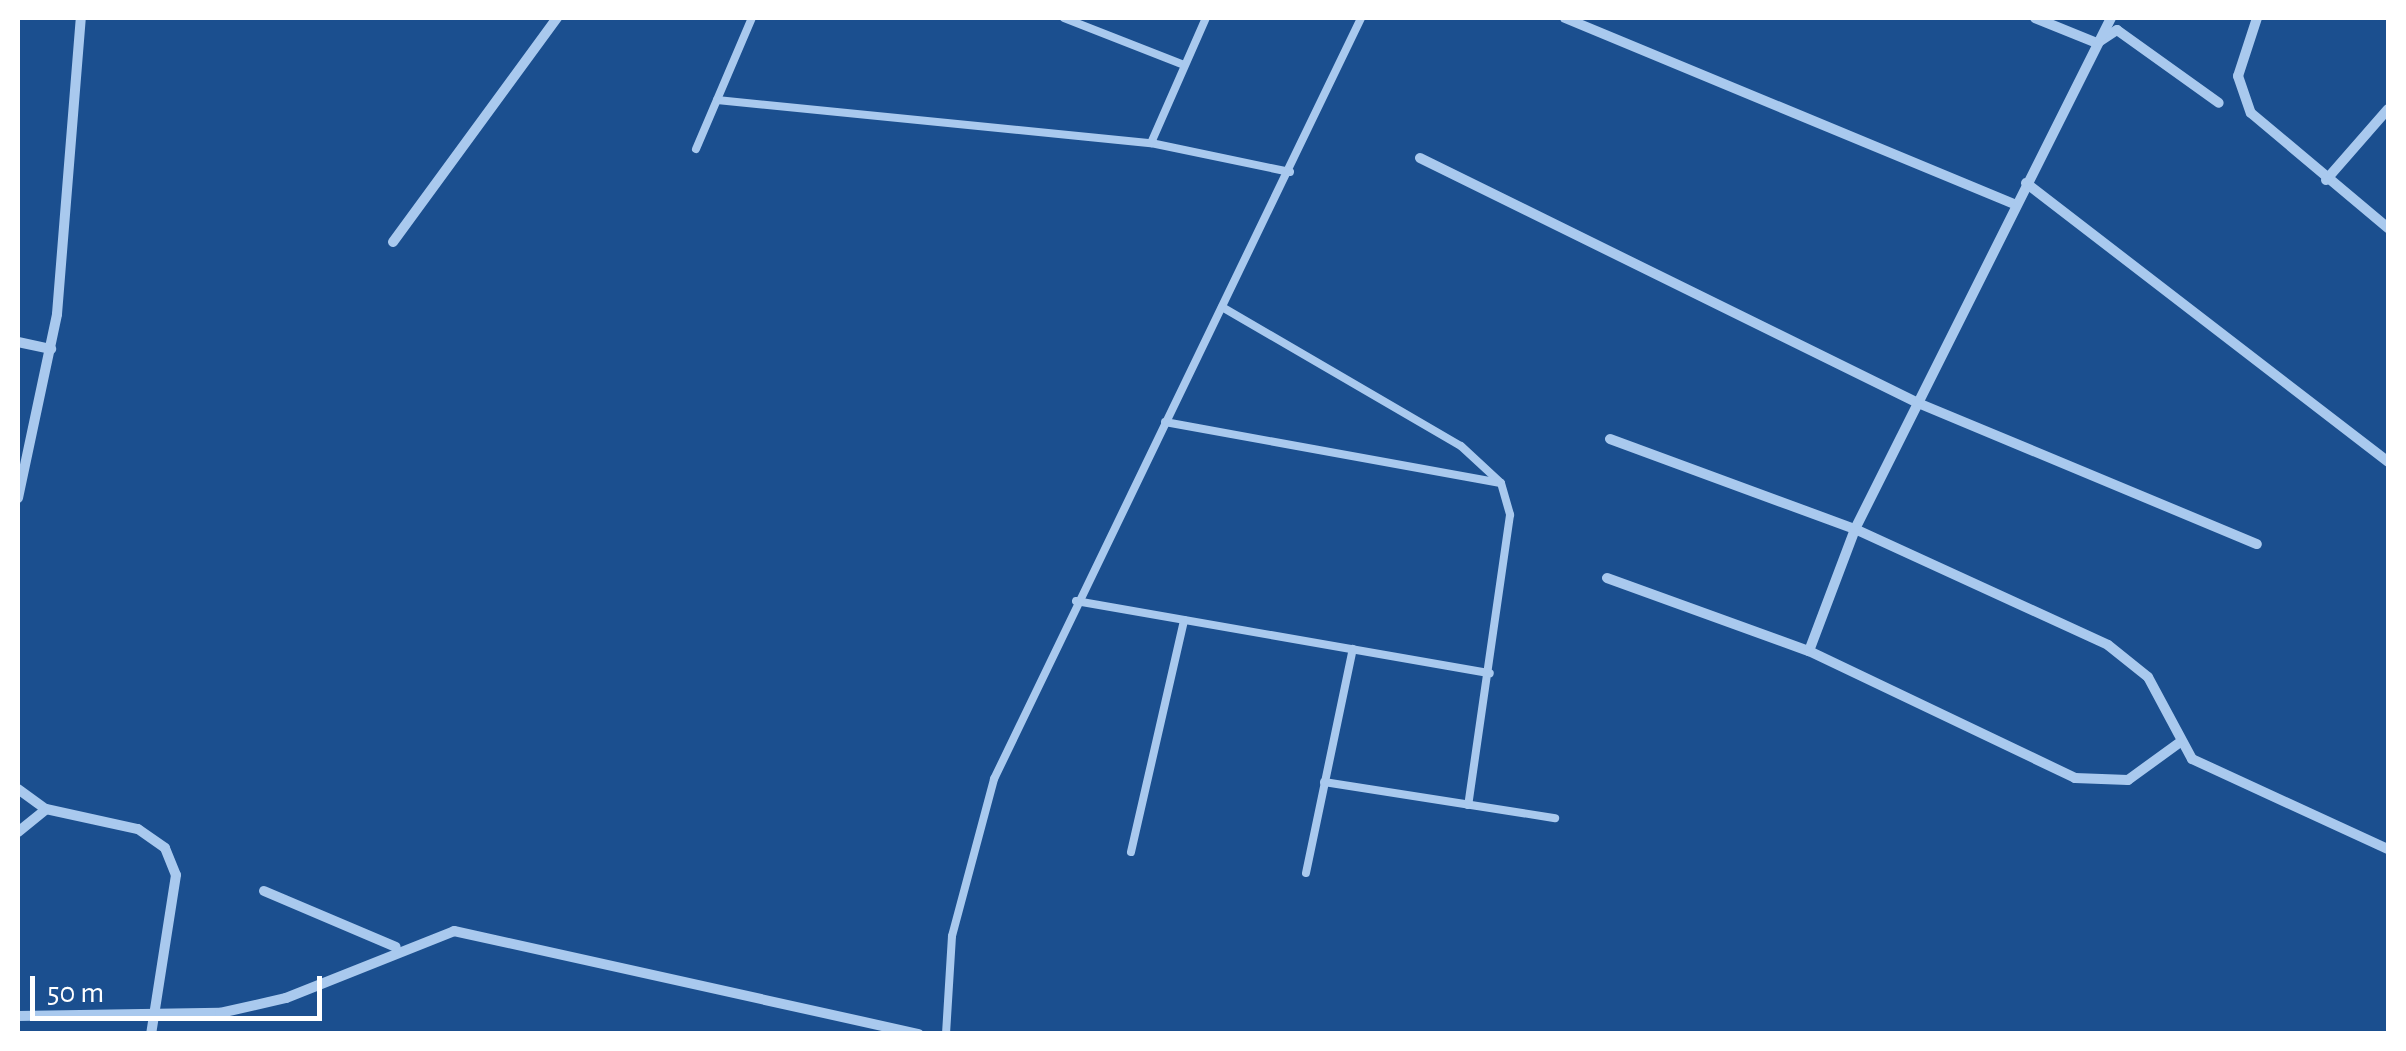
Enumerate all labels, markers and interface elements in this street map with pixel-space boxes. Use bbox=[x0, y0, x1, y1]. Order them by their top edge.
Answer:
scale bar bbox=[35, 956, 328, 1018]
text: 50 m bbox=[47, 978, 104, 1008]

